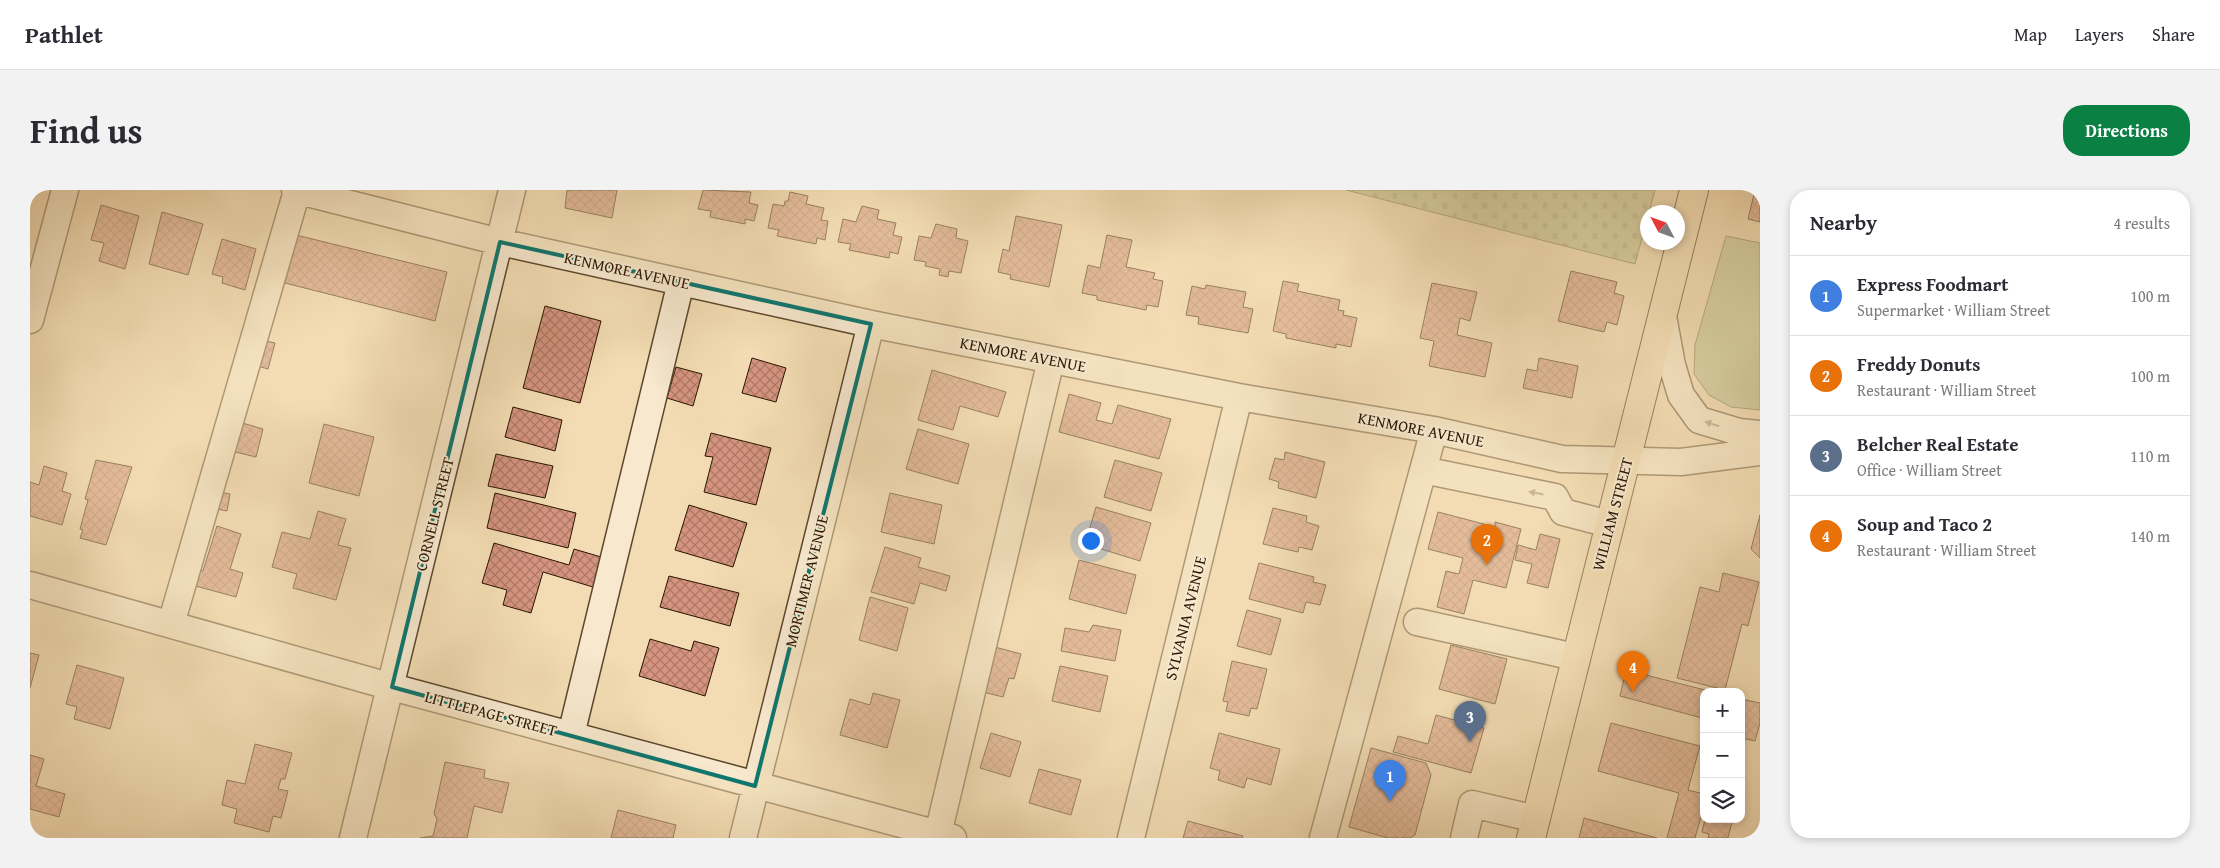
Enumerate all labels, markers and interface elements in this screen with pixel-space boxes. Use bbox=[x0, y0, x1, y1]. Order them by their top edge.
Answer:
text: Pathlet bbox=[25, 17, 103, 52]
text: Map bbox=[2014, 21, 2047, 48]
text: Layers bbox=[2075, 21, 2124, 48]
text: Share bbox=[2152, 21, 2195, 48]
text: Find us bbox=[30, 105, 143, 156]
button: Directions bbox=[2063, 105, 2190, 156]
north arrow bbox=[1640, 205, 1685, 250]
text: Nearby bbox=[1810, 207, 1877, 238]
text: 4 results bbox=[2113, 211, 2170, 235]
street label: KENMORE AVENUE bbox=[562, 245, 692, 295]
text: Express Foodmart bbox=[1857, 270, 2008, 298]
text: 1 bbox=[1822, 284, 1830, 308]
text: 100 m bbox=[2130, 284, 2170, 308]
text: Supermarket · William Street bbox=[1857, 298, 2050, 322]
street label: KENMORE AVENUE bbox=[958, 330, 1088, 378]
text: Freddy Donuts bbox=[1857, 350, 1980, 378]
text: 2 bbox=[1822, 364, 1830, 388]
text: 100 m bbox=[2130, 364, 2170, 388]
text: Restaurant · William Street bbox=[1857, 378, 2036, 402]
street label: KENMORE AVENUE bbox=[1356, 405, 1486, 453]
one-way arrow bbox=[1705, 420, 1720, 428]
text: Belcher Real Estate bbox=[1857, 430, 2019, 458]
text: 3 bbox=[1822, 444, 1830, 468]
text: 110 m bbox=[2130, 444, 2170, 468]
street label: CORNELL STREET bbox=[408, 455, 460, 573]
street label: WILLIAM STREET bbox=[1585, 455, 1639, 573]
text: Office · William Street bbox=[1857, 458, 2002, 482]
one-way arrow bbox=[1527, 489, 1543, 497]
text: Soup and Taco 2 bbox=[1857, 510, 1992, 538]
street label: MORTIMER AVENUE bbox=[778, 512, 834, 650]
pin: 2 bbox=[1471, 524, 1503, 565]
text: 4 bbox=[1822, 524, 1830, 548]
text: 140 m bbox=[2130, 524, 2170, 548]
your location bbox=[1078, 528, 1104, 554]
text: Restaurant · William Street bbox=[1857, 538, 2036, 562]
street label: SYLVANIA AVENUE bbox=[1158, 553, 1212, 683]
pin: 4 bbox=[1617, 651, 1649, 692]
street label: LITTLEPAGE STREET bbox=[422, 684, 560, 742]
map controls bbox=[1700, 688, 1745, 823]
button: + bbox=[1700, 688, 1745, 733]
pin: 3 bbox=[1454, 701, 1486, 742]
button: − bbox=[1700, 733, 1745, 778]
pin: 1 bbox=[1374, 760, 1406, 801]
button: layers bbox=[1700, 778, 1745, 823]

